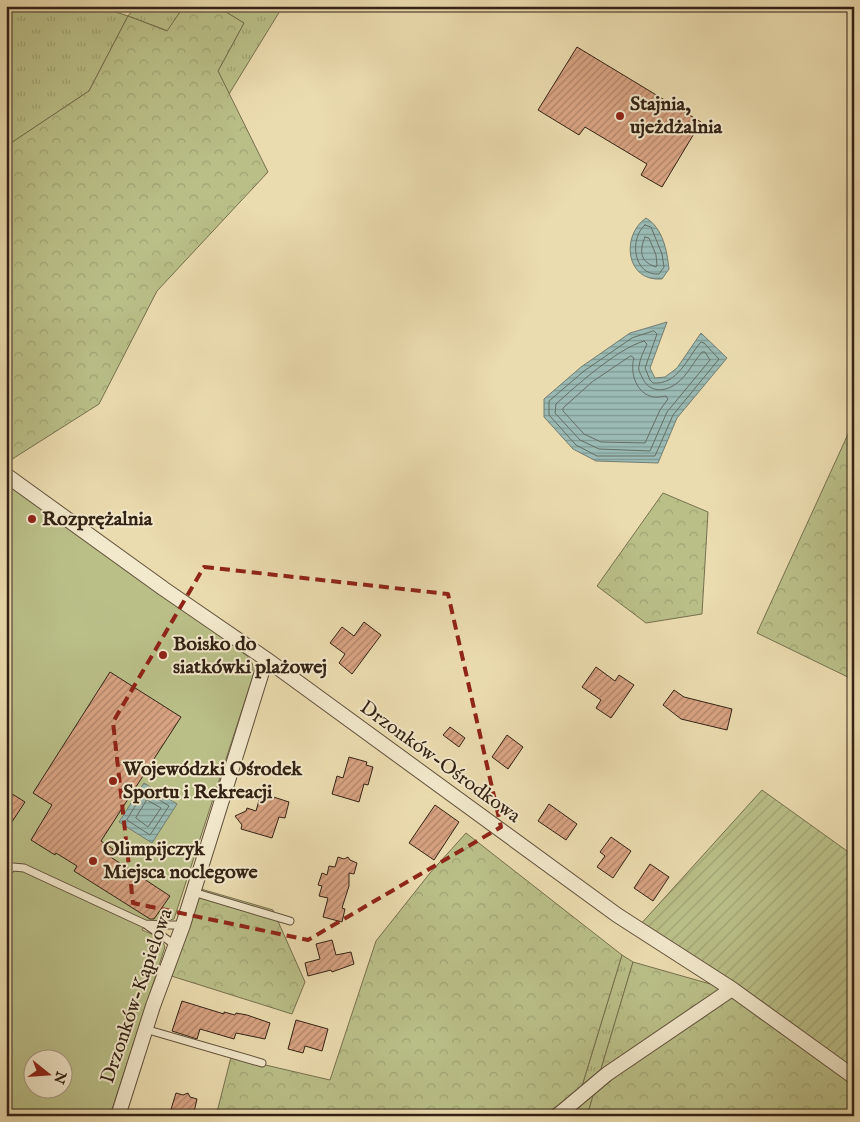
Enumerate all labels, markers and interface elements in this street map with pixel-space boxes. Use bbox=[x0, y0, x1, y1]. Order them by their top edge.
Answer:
place label: Stajnia, ujeżdżalnia bbox=[630, 92, 723, 140]
marker: Stajnia, ujeżdżalnia bbox=[614, 110, 626, 122]
place label: Rozprężalnia bbox=[42, 507, 153, 532]
marker: Rozprężalnia bbox=[26, 513, 38, 525]
place label: Boisko do siatkówki plażowej bbox=[173, 632, 327, 680]
marker: Boisko do siatkówki plażowej bbox=[157, 649, 169, 661]
street label: Drzonków-Ośrodkowa bbox=[355, 695, 526, 829]
place label: Wojewódzki Ośrodek Sportu i Rekreacji bbox=[122, 757, 303, 805]
marker: Wojewódzki Ośrodek Sportu i Rekreacji bbox=[107, 775, 119, 787]
place label: Olimpijczyk Miejsca noclegowe bbox=[103, 837, 259, 885]
marker: Olimpijczyk Miejsca noclegowe bbox=[87, 855, 99, 867]
street label: Drzonków-Kąpielowa bbox=[95, 905, 179, 1087]
north arrow bbox=[22, 1050, 72, 1100]
text: N bbox=[49, 1068, 70, 1086]

